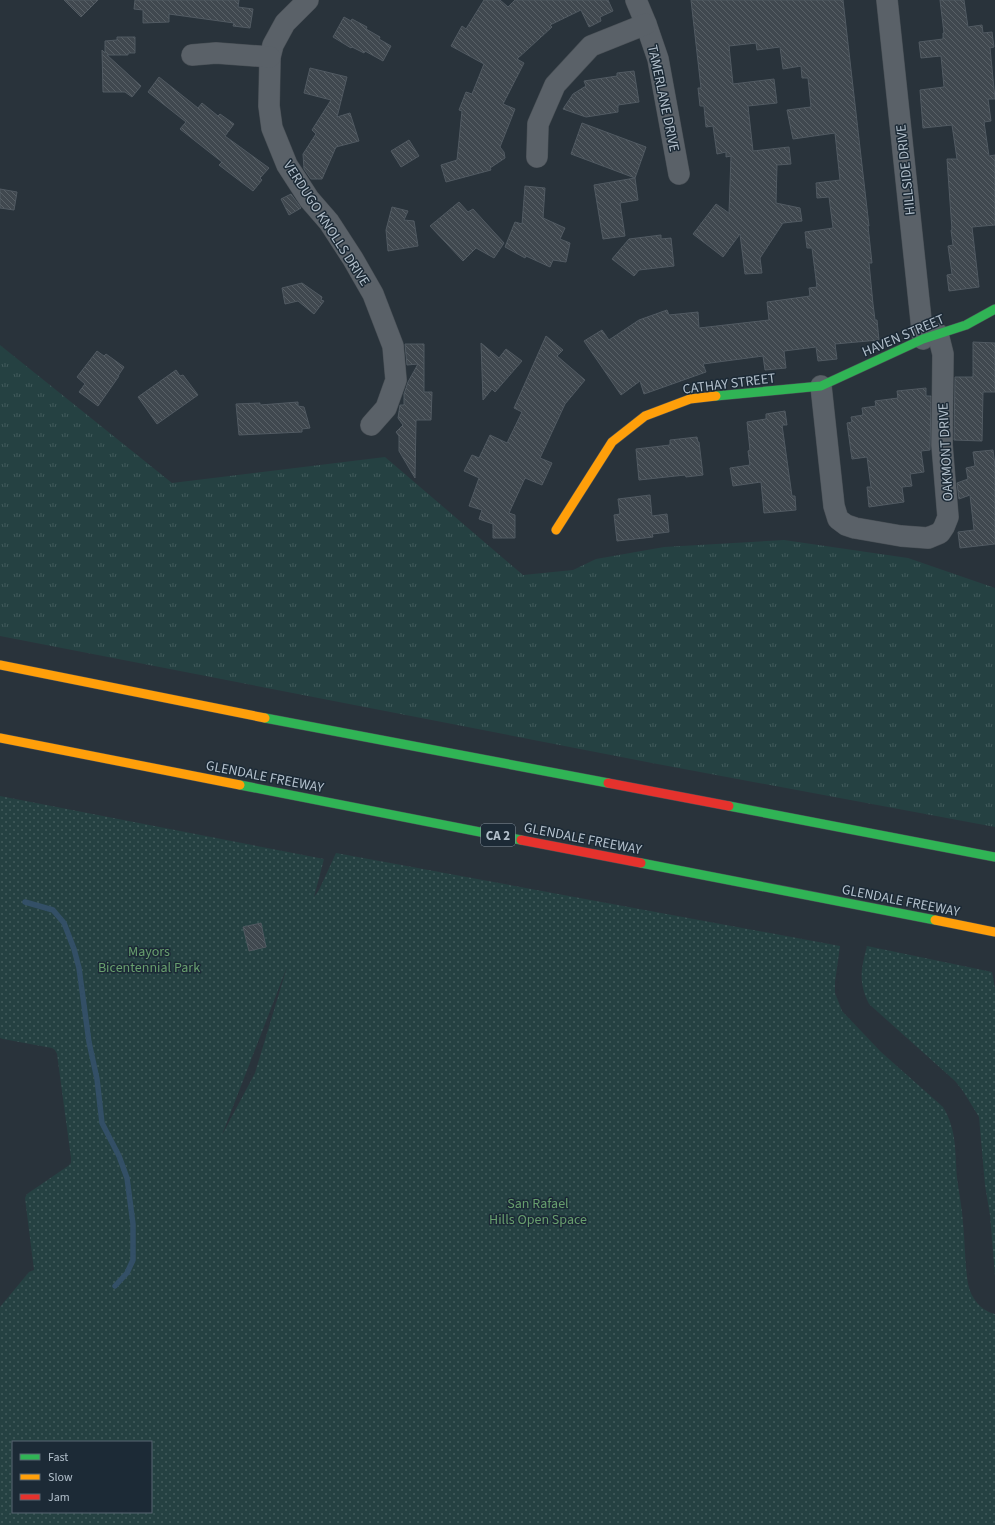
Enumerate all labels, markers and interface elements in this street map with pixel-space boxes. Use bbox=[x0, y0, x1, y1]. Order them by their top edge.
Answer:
street label: TAMERLANE DRIVE bbox=[642, 43, 684, 153]
street label: HILLSIDE DRIVE bbox=[891, 124, 921, 216]
street label: VERDUGO KNOLLS DRIVE bbox=[278, 157, 374, 290]
street label: HAVEN STREET bbox=[859, 309, 948, 362]
street label: CATHAY STREET bbox=[682, 368, 777, 400]
street label: OAKMONT DRIVE bbox=[933, 402, 959, 502]
street label: GLENDALE FREEWAY bbox=[204, 756, 326, 798]
street label: GLENDALE FREEWAY bbox=[522, 818, 644, 860]
road number: CA 2 bbox=[481, 824, 515, 846]
street label: GLENDALE FREEWAY bbox=[840, 880, 962, 922]
park label: Mayors Bicentennial Park bbox=[98, 942, 200, 978]
park label: San Rafael Hills Open Space bbox=[489, 1194, 587, 1230]
legend bbox=[12, 1441, 152, 1513]
text: Fast bbox=[48, 1449, 68, 1466]
text: Slow bbox=[48, 1469, 73, 1486]
text: Jam bbox=[48, 1489, 70, 1506]

